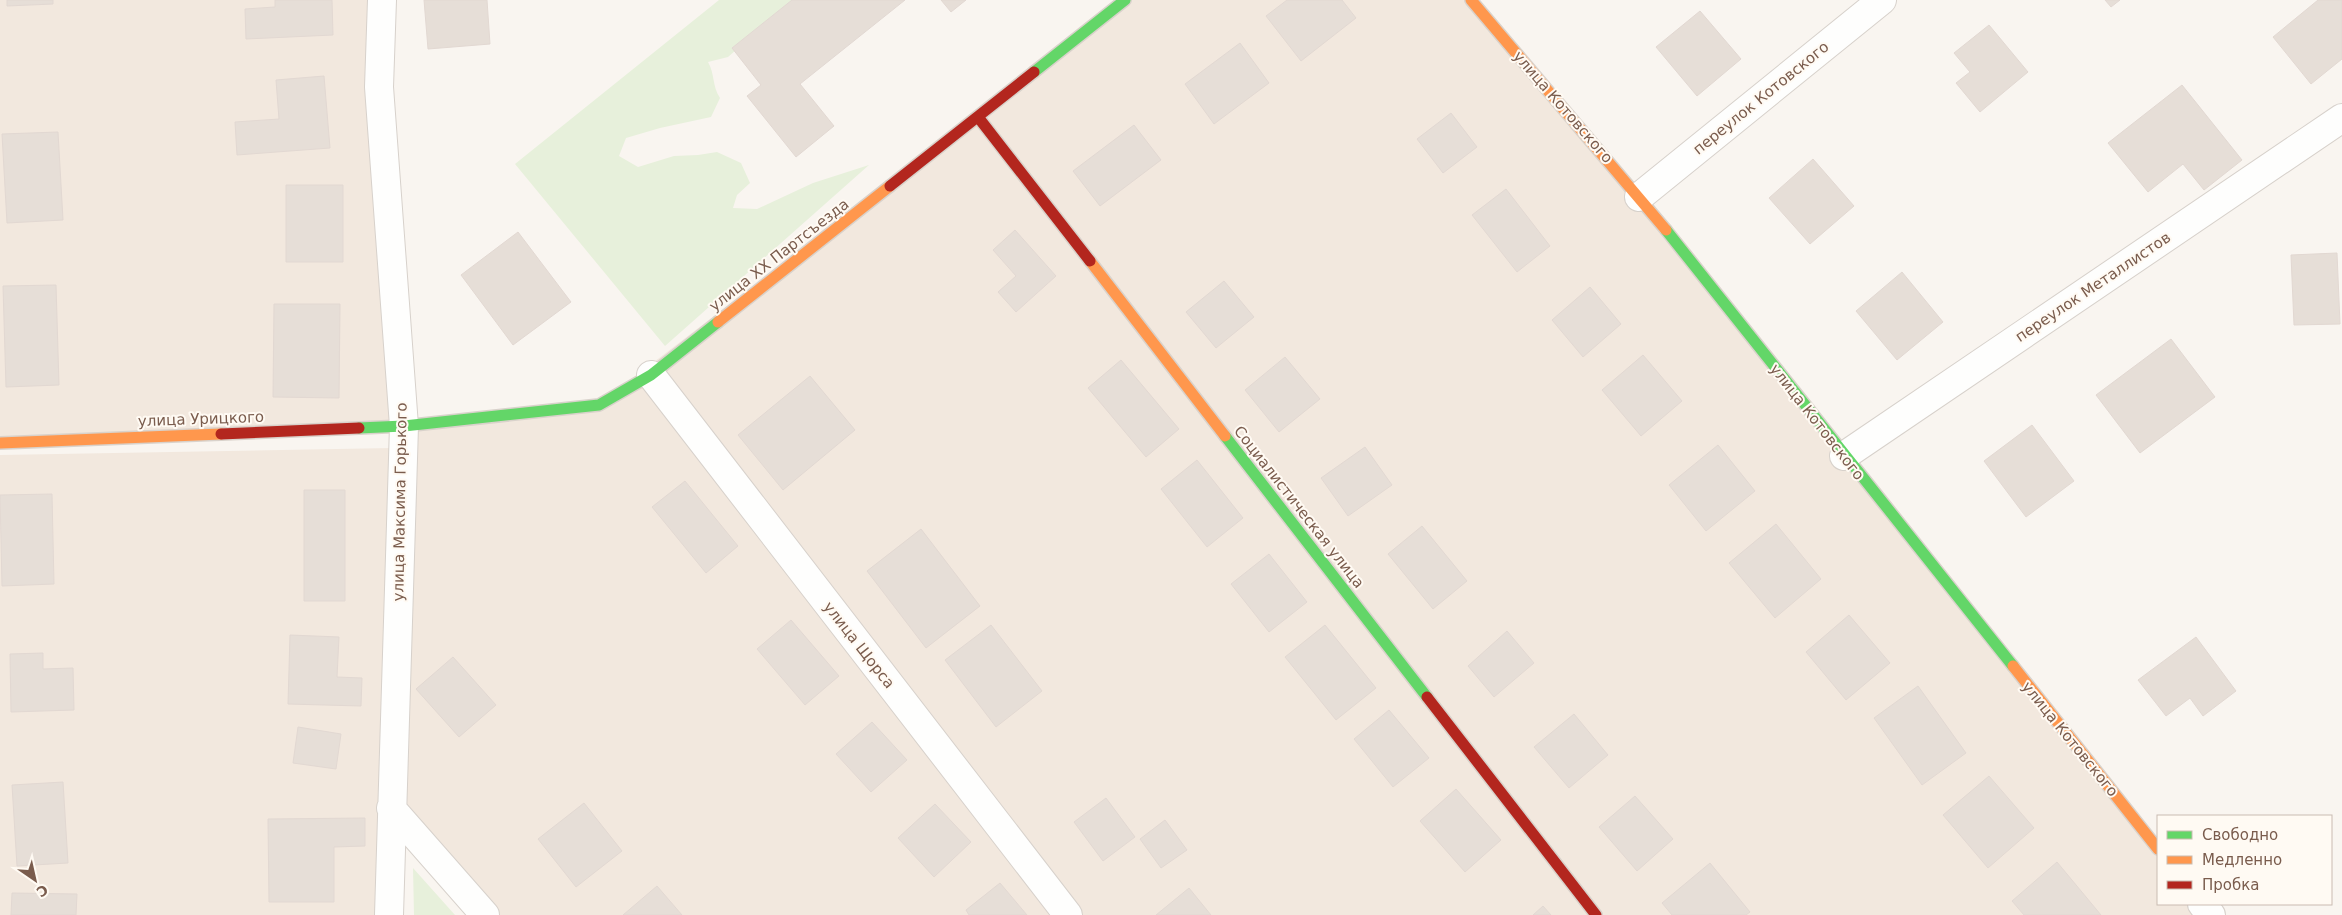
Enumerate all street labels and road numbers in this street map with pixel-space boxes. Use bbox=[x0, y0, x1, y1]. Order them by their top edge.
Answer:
street label: переулок Котовского bbox=[1690, 38, 1832, 158]
street label: улица Котовского bbox=[1509, 47, 1617, 167]
street label: улица XX Партсъезда bbox=[706, 195, 852, 315]
street label: переулок Металлистов bbox=[2012, 228, 2174, 346]
street label: улица Котовского bbox=[1766, 360, 1868, 484]
street label: улица Максима Горького bbox=[389, 402, 411, 602]
street label: улица Урицкого bbox=[138, 408, 264, 430]
street label: Социалистическая улица bbox=[1230, 422, 1368, 592]
street label: улица Щорса bbox=[820, 598, 898, 692]
street label: улица Котовского bbox=[2018, 678, 2122, 800]

